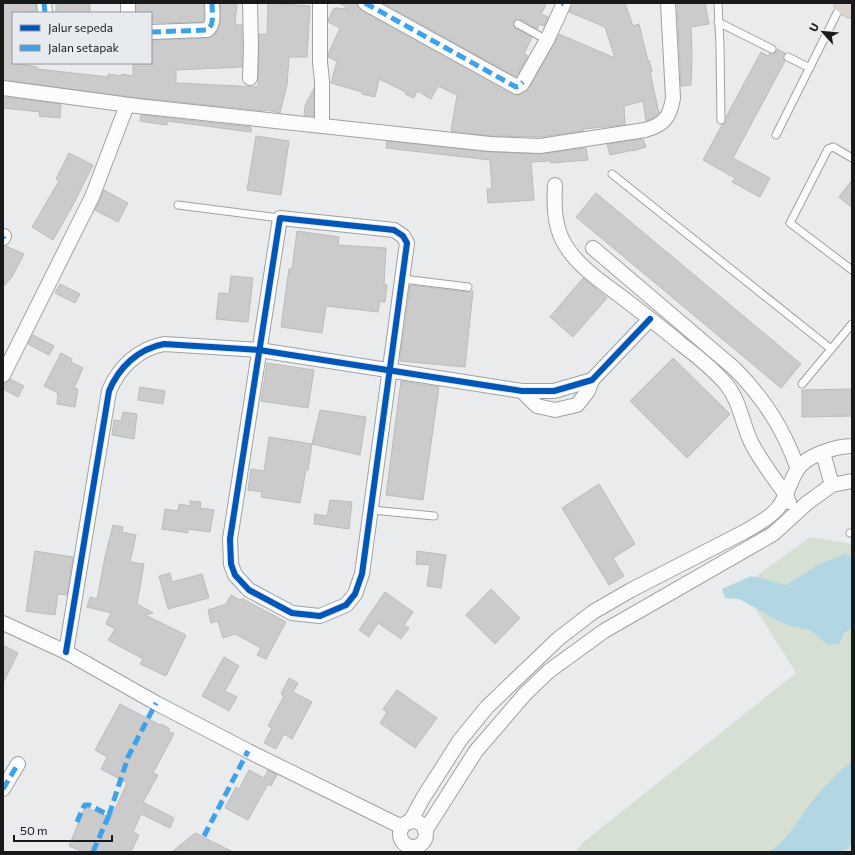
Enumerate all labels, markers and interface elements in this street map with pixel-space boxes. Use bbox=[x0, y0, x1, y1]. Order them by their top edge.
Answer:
legend bbox=[12, 12, 152, 64]
north arrow bbox=[803, 12, 843, 52]
text: Jalur sepeda bbox=[48, 20, 113, 35]
text: U bbox=[806, 21, 821, 34]
text: Jalan setapak bbox=[48, 40, 120, 55]
scale bar bbox=[14, 817, 112, 843]
text: 50 m bbox=[20, 823, 48, 837]

